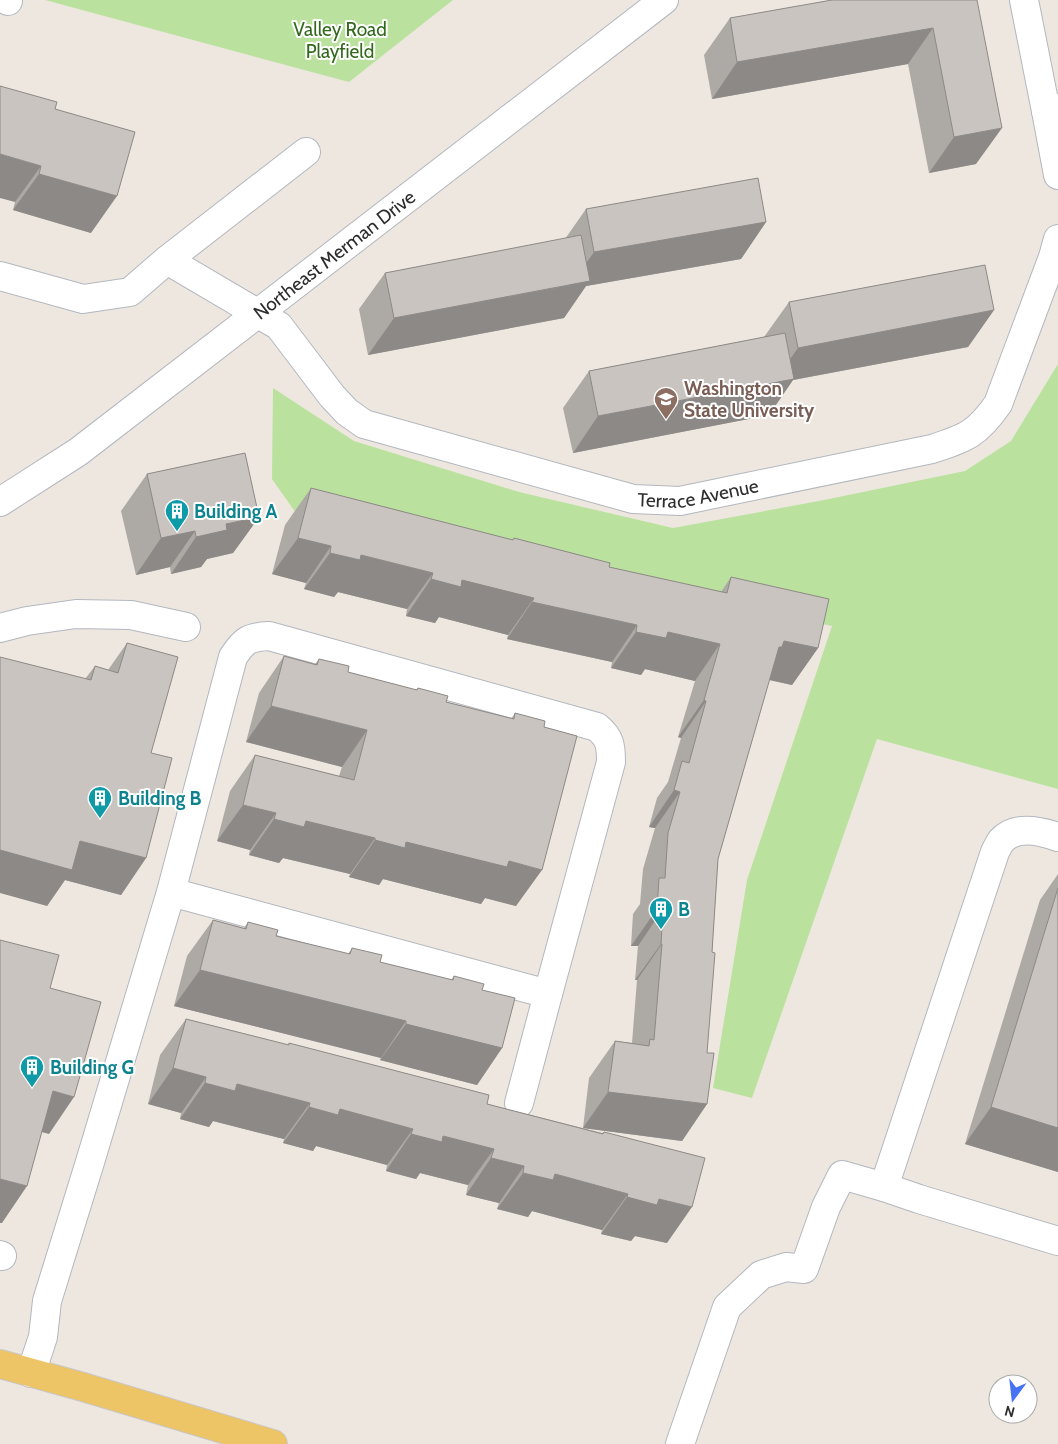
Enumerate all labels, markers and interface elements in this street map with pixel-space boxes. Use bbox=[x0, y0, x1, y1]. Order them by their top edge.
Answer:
park label: Valley Road Playfield bbox=[293, 18, 387, 63]
street label: Northeast Merman Drive bbox=[249, 185, 420, 324]
place label: Washington State University bbox=[684, 377, 815, 422]
school or university icon: Washington State University bbox=[653, 386, 679, 420]
street label: Terrace Avenue bbox=[637, 474, 761, 513]
building icon: Building A bbox=[164, 498, 190, 532]
place label: Building A bbox=[194, 500, 277, 523]
building icon: Building B bbox=[87, 785, 113, 819]
place label: Building B bbox=[118, 787, 201, 810]
building icon: B bbox=[648, 896, 674, 930]
place label: B bbox=[678, 898, 690, 921]
building icon: Building G bbox=[19, 1054, 45, 1088]
place label: Building G bbox=[50, 1056, 134, 1079]
north arrow bbox=[988, 1374, 1038, 1424]
text: N bbox=[1003, 1402, 1017, 1422]

